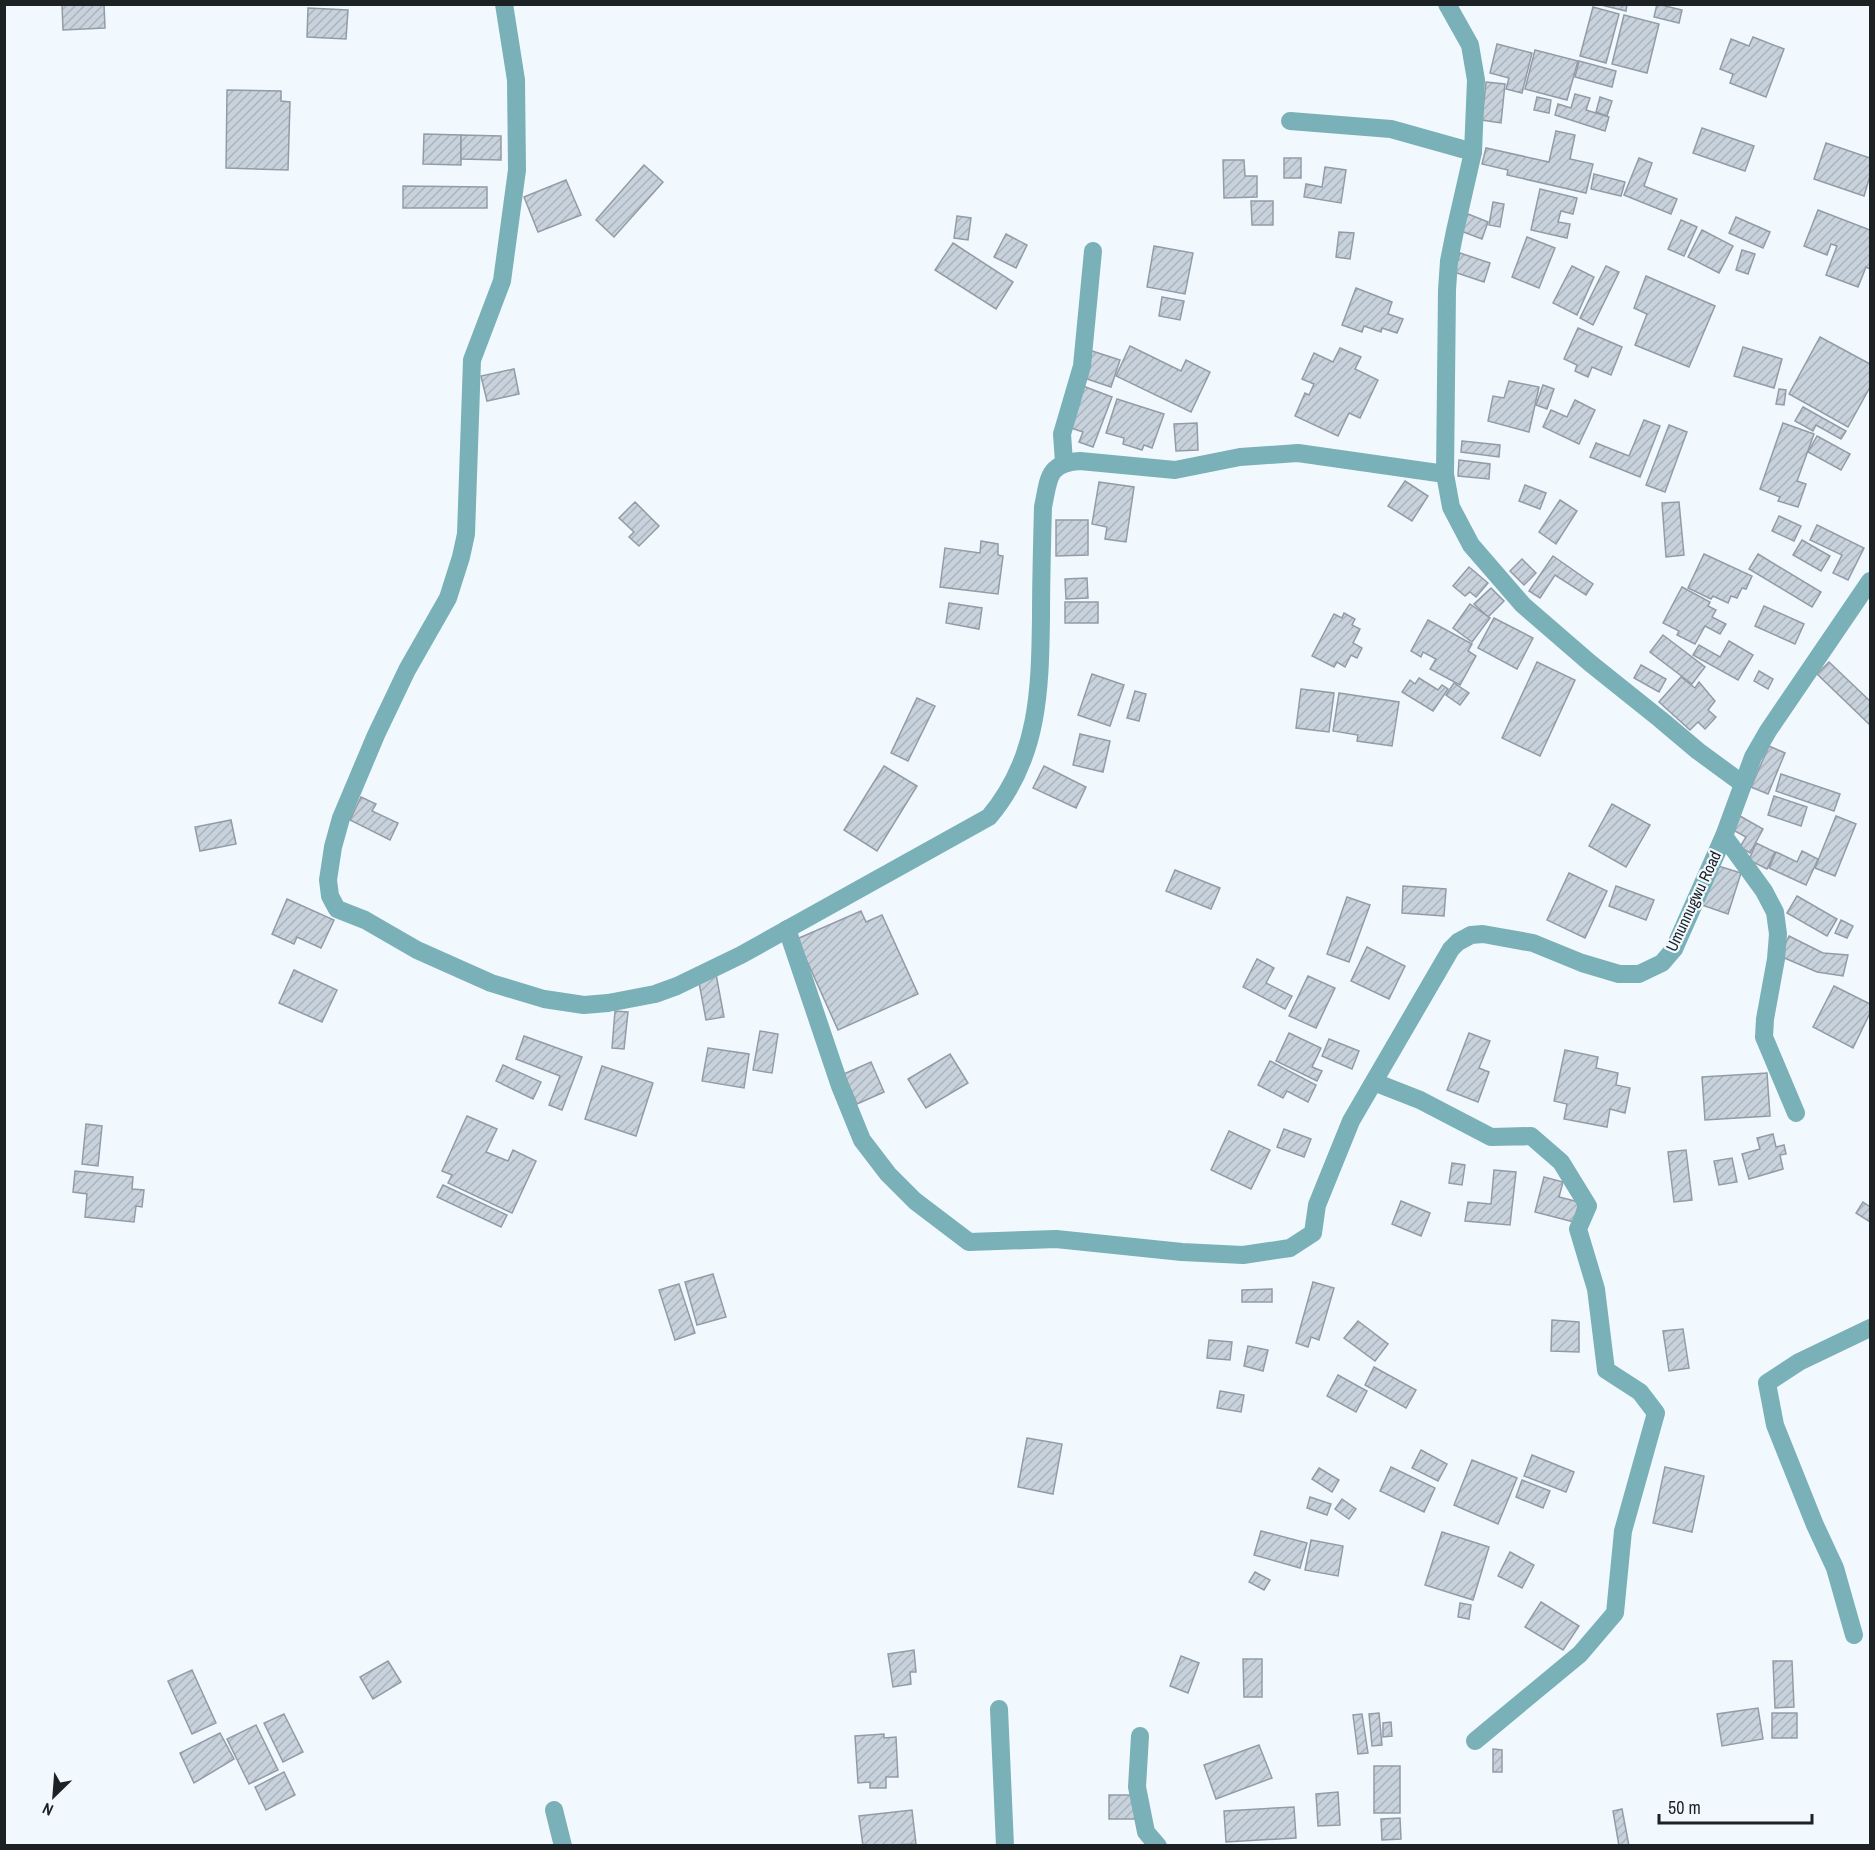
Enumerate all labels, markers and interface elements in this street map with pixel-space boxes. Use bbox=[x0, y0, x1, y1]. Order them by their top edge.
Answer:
street label: Umunnugwu Road bbox=[1660, 847, 1726, 955]
north arrow bbox=[24, 1766, 84, 1826]
scale bar bbox=[1659, 1787, 1812, 1825]
text: 50 m bbox=[1668, 1795, 1701, 1820]
text: N bbox=[39, 1798, 57, 1822]

